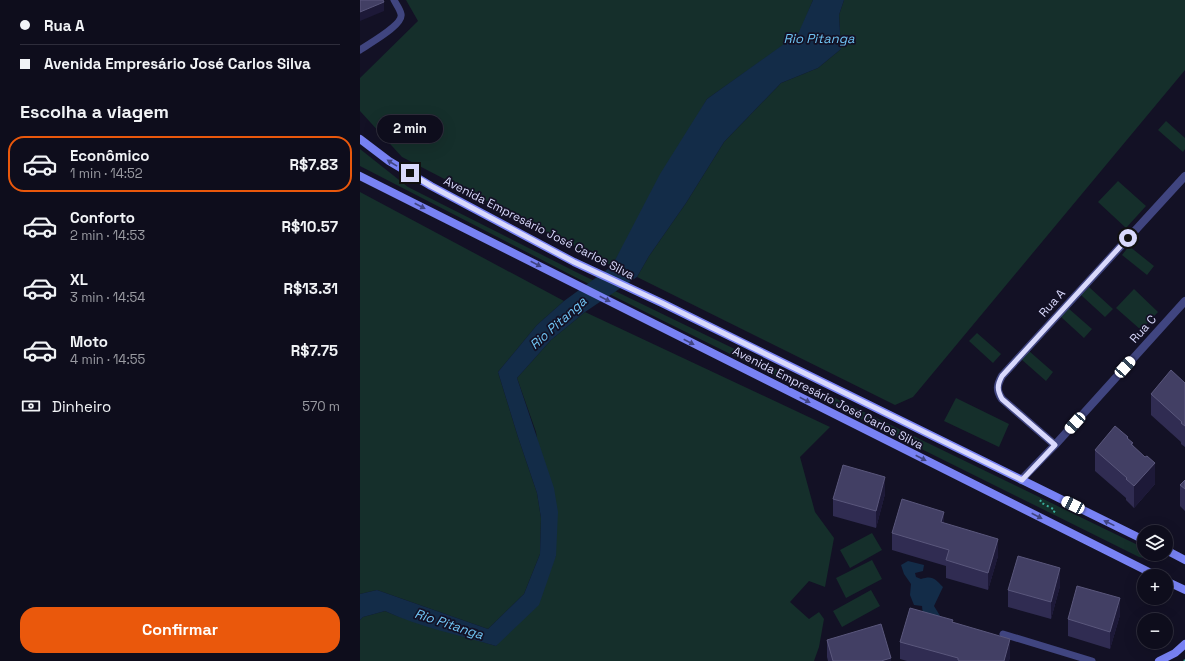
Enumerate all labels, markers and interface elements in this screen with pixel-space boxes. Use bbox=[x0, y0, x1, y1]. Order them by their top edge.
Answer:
text: Rua A bbox=[44, 16, 85, 35]
water label: Rio Pitanga bbox=[784, 30, 855, 47]
text: Avenida Empresário José Carlos Silva bbox=[44, 54, 311, 73]
text: Escolha a viagem bbox=[20, 100, 169, 123]
callout: 2 min bbox=[377, 115, 443, 143]
text: 2 min bbox=[393, 120, 427, 137]
icon: car bbox=[22, 146, 58, 182]
text: Econômico bbox=[70, 146, 149, 165]
text: R$7.83 bbox=[290, 155, 338, 174]
one-way arrow bbox=[387, 159, 397, 167]
route end bbox=[401, 164, 419, 182]
text: 1 min · 14:52 bbox=[70, 165, 143, 182]
street label: Avenida Empresário José Carlos Silva bbox=[441, 173, 637, 283]
one-way arrow bbox=[414, 203, 426, 209]
icon: car bbox=[22, 208, 58, 244]
text: Conforto bbox=[70, 208, 135, 227]
text: R$10.57 bbox=[282, 217, 338, 236]
text: 2 min · 14:53 bbox=[70, 227, 145, 244]
route start bbox=[1119, 229, 1137, 247]
one-way arrow bbox=[530, 261, 542, 267]
icon: car bbox=[22, 270, 58, 306]
text: XL bbox=[70, 270, 88, 289]
text: R$13.31 bbox=[283, 279, 338, 298]
street label: Rua A bbox=[1035, 285, 1069, 320]
text: 3 min · 14:54 bbox=[70, 289, 145, 306]
water label: Rio Pitanga bbox=[526, 293, 590, 353]
one-way arrow bbox=[599, 296, 611, 302]
street label: Rua C bbox=[1126, 311, 1160, 346]
icon: car bbox=[22, 332, 58, 368]
text: Moto bbox=[70, 332, 108, 351]
one-way arrow bbox=[683, 339, 694, 345]
text: R$7.75 bbox=[291, 341, 338, 360]
street label: Avenida Empresário José Carlos Silva bbox=[730, 343, 926, 453]
text: 4 min · 14:55 bbox=[70, 351, 145, 368]
car bbox=[1113, 354, 1137, 380]
icon: cash bbox=[20, 395, 42, 417]
text: Dinheiro bbox=[52, 397, 111, 416]
one-way arrow bbox=[799, 397, 811, 403]
text: 570 m bbox=[302, 398, 340, 415]
car bbox=[1063, 410, 1087, 436]
one-way arrow bbox=[915, 455, 927, 461]
car bbox=[1060, 494, 1086, 516]
one-way arrow bbox=[1032, 513, 1043, 519]
one-way arrow bbox=[1103, 519, 1115, 526]
map controls bbox=[1137, 525, 1173, 649]
button: layers bbox=[1137, 525, 1173, 561]
button: + bbox=[1137, 569, 1173, 605]
water label: Rio Pitanga bbox=[413, 605, 486, 643]
button: Confirmar bbox=[20, 607, 340, 653]
button: − bbox=[1137, 613, 1173, 649]

